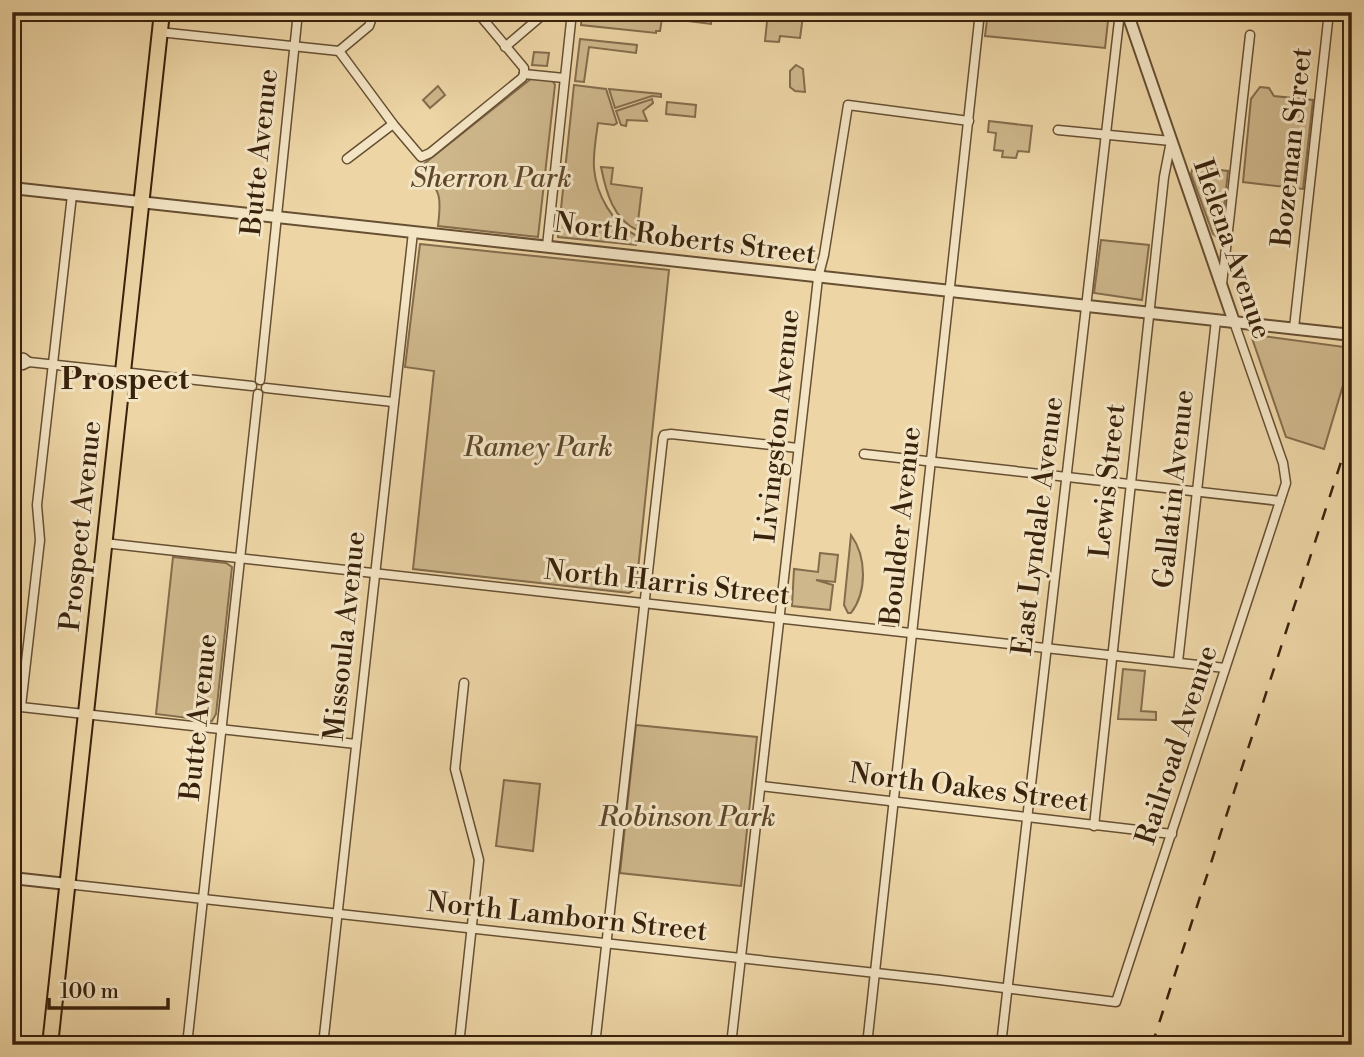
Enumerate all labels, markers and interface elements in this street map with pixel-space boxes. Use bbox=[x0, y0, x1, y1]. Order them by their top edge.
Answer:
street label: Bozeman Street bbox=[1264, 46, 1320, 249]
street label: Butte Avenue bbox=[234, 67, 286, 238]
street label: Helena Avenue bbox=[1185, 154, 1279, 344]
park label: Sherron Park bbox=[410, 161, 572, 196]
street label: North Roberts Street bbox=[552, 206, 818, 272]
street label: Livingston Avenue bbox=[748, 307, 808, 545]
district label: Prospect bbox=[61, 361, 190, 399]
street label: Gallatin Avenue bbox=[1146, 388, 1202, 590]
street label: East Lyndale Avenue bbox=[1005, 395, 1071, 657]
street label: Lewis Street bbox=[1082, 402, 1134, 560]
street label: Prospect Avenue bbox=[53, 419, 109, 633]
street label: Boulder Avenue bbox=[873, 425, 929, 628]
park label: Ramey Park bbox=[462, 430, 613, 465]
street label: Missoula Avenue bbox=[317, 529, 373, 743]
street label: North Harris Street bbox=[542, 553, 792, 613]
street label: Butte Avenue bbox=[173, 632, 225, 803]
street label: Railroad Avenue bbox=[1128, 641, 1226, 849]
street label: North Oakes Street bbox=[848, 756, 1091, 820]
park label: Robinson Park bbox=[597, 800, 776, 835]
street label: North Lamborn Street bbox=[425, 885, 709, 949]
scale bar bbox=[49, 966, 168, 1010]
text: 100 m bbox=[60, 979, 119, 1005]

